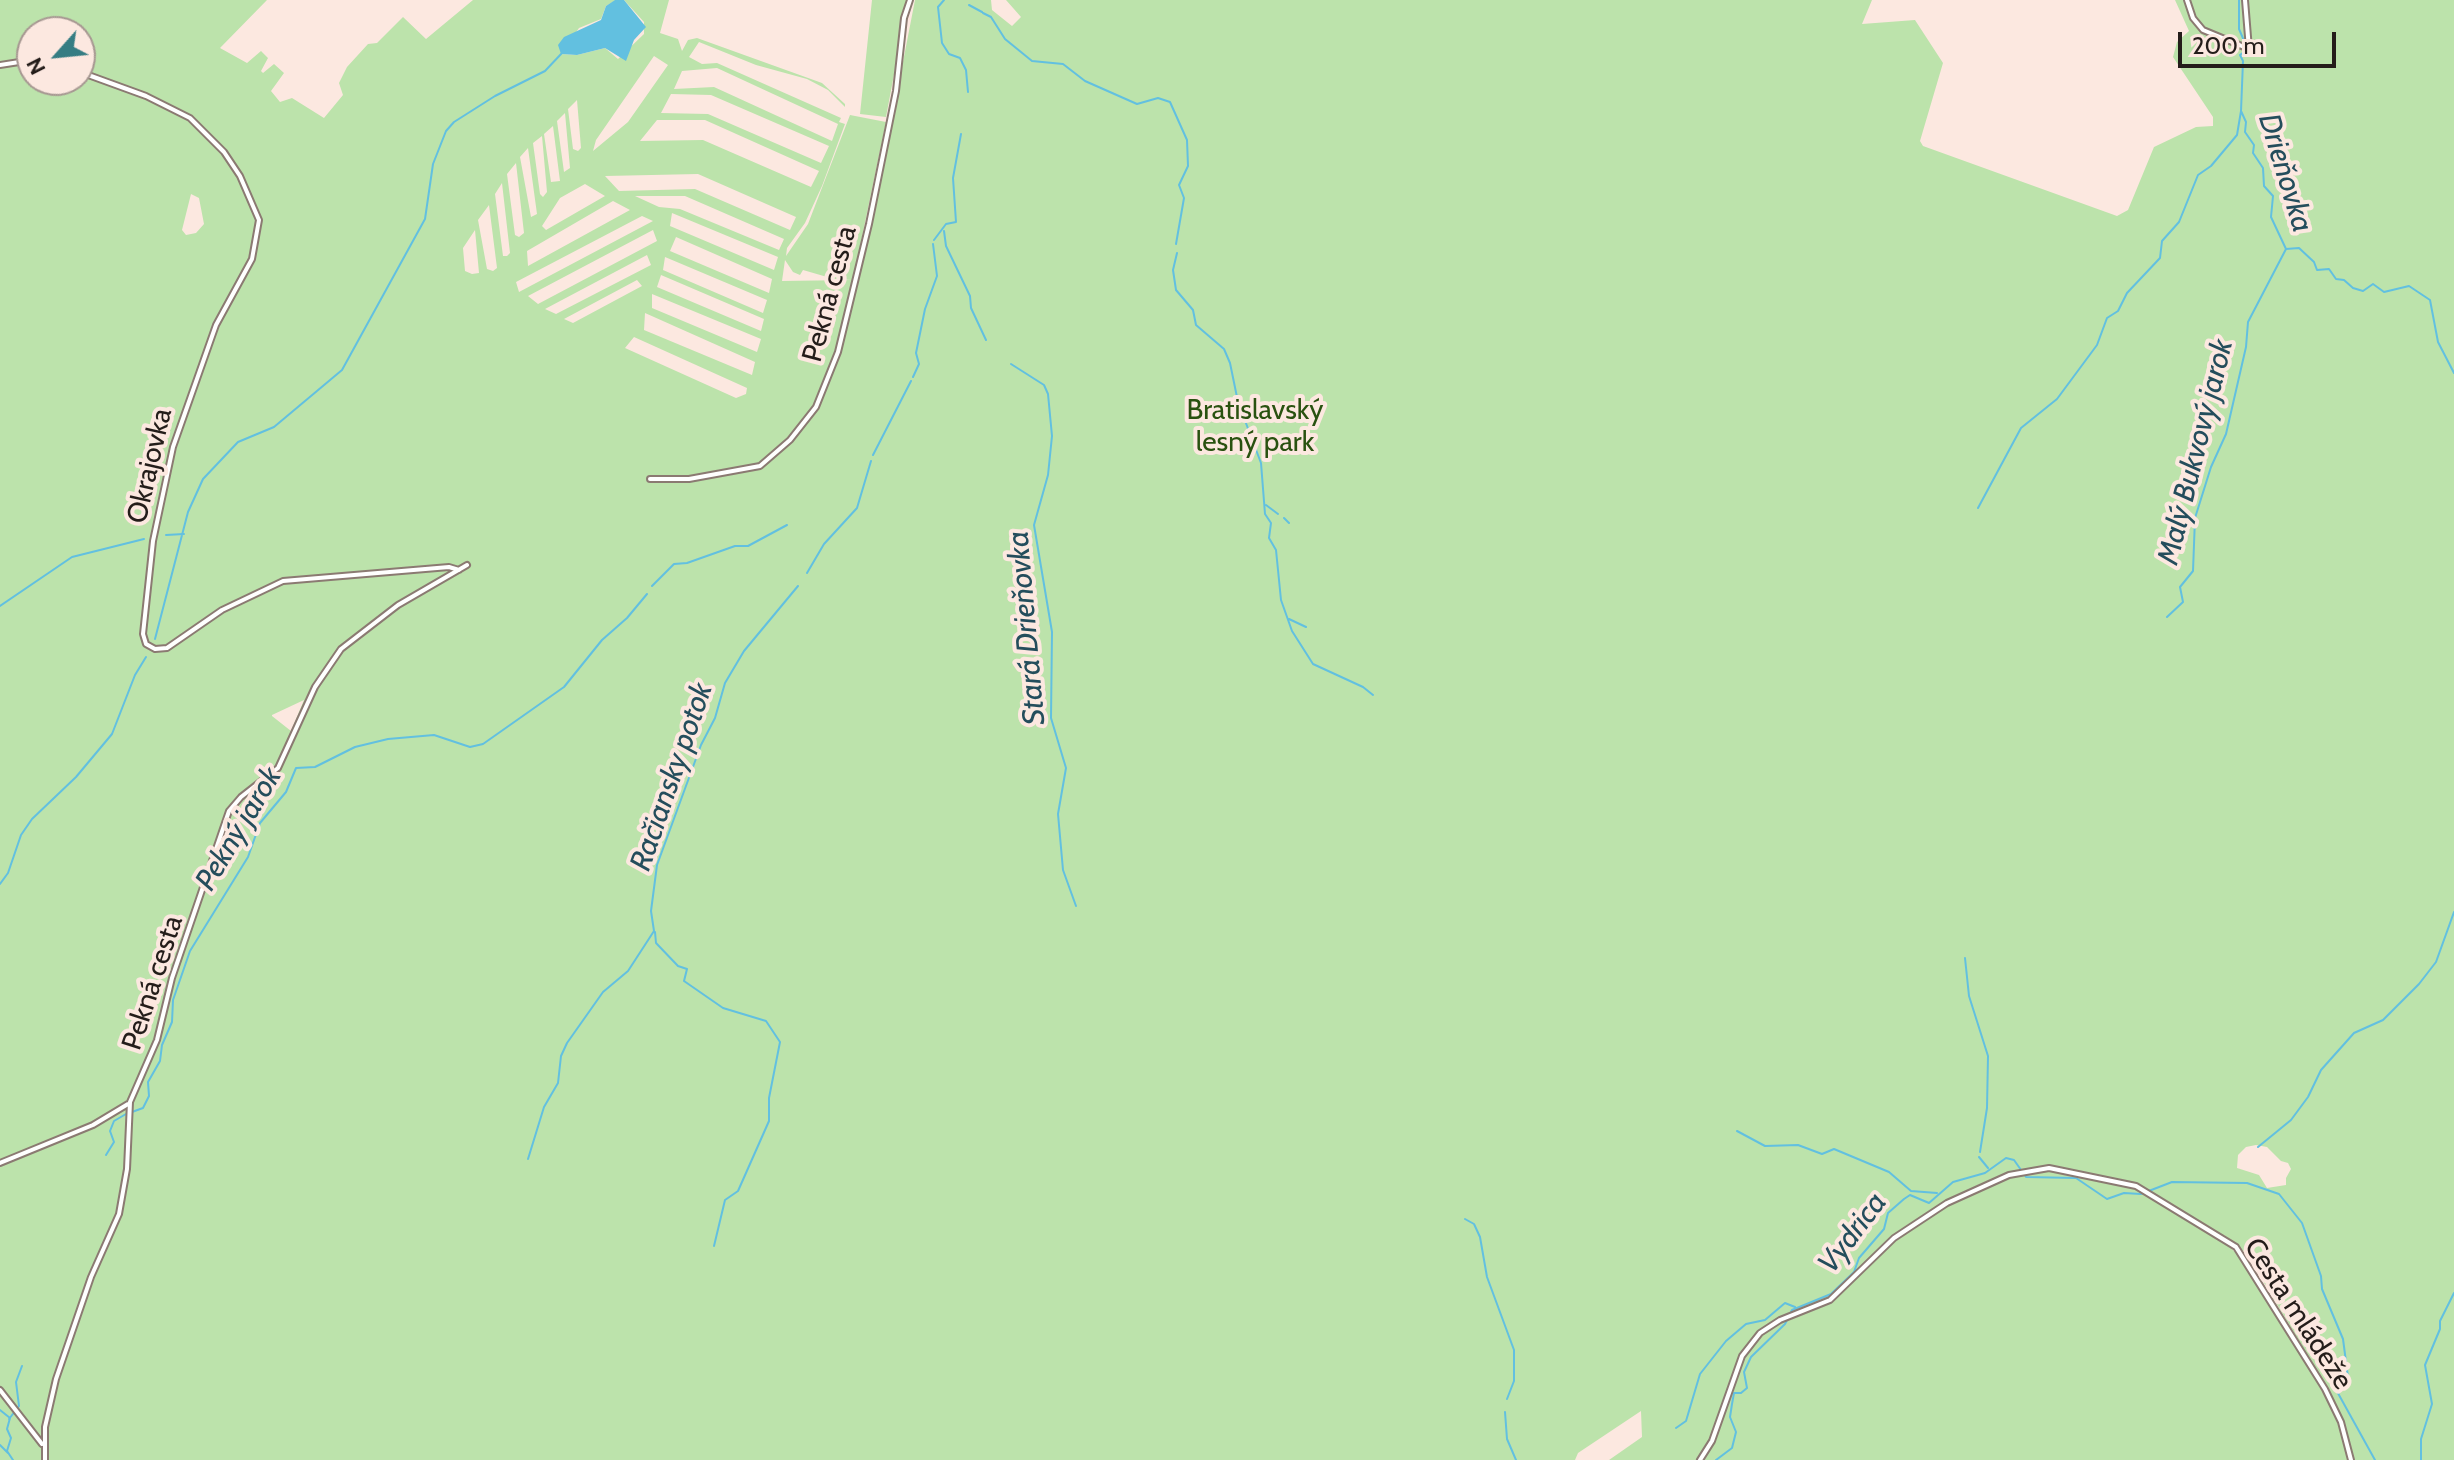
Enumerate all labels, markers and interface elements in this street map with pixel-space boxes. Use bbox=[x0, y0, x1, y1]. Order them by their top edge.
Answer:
north arrow bbox=[16, 16, 96, 96]
scale bar bbox=[2182, 16, 2340, 66]
text: 200 m bbox=[2192, 31, 2265, 60]
text: N bbox=[20, 53, 52, 79]
water label: Drieňovka bbox=[2250, 109, 2320, 237]
street label: Pekná cesta bbox=[796, 222, 864, 366]
water label: Malý Bukvový jarok bbox=[2151, 336, 2241, 568]
park label: Bratislavský lesný park bbox=[1187, 394, 1323, 460]
street label: Okrajovka bbox=[121, 405, 179, 527]
water label: Stará Drieňovka bbox=[1001, 529, 1053, 727]
water label: Račiansky potok bbox=[623, 678, 721, 876]
water label: Pekný jarok bbox=[188, 761, 290, 897]
street label: Pekná cesta bbox=[116, 912, 190, 1054]
water label: Vydrica bbox=[1811, 1186, 1895, 1280]
street label: Cesta mládeže bbox=[2237, 1232, 2359, 1396]

